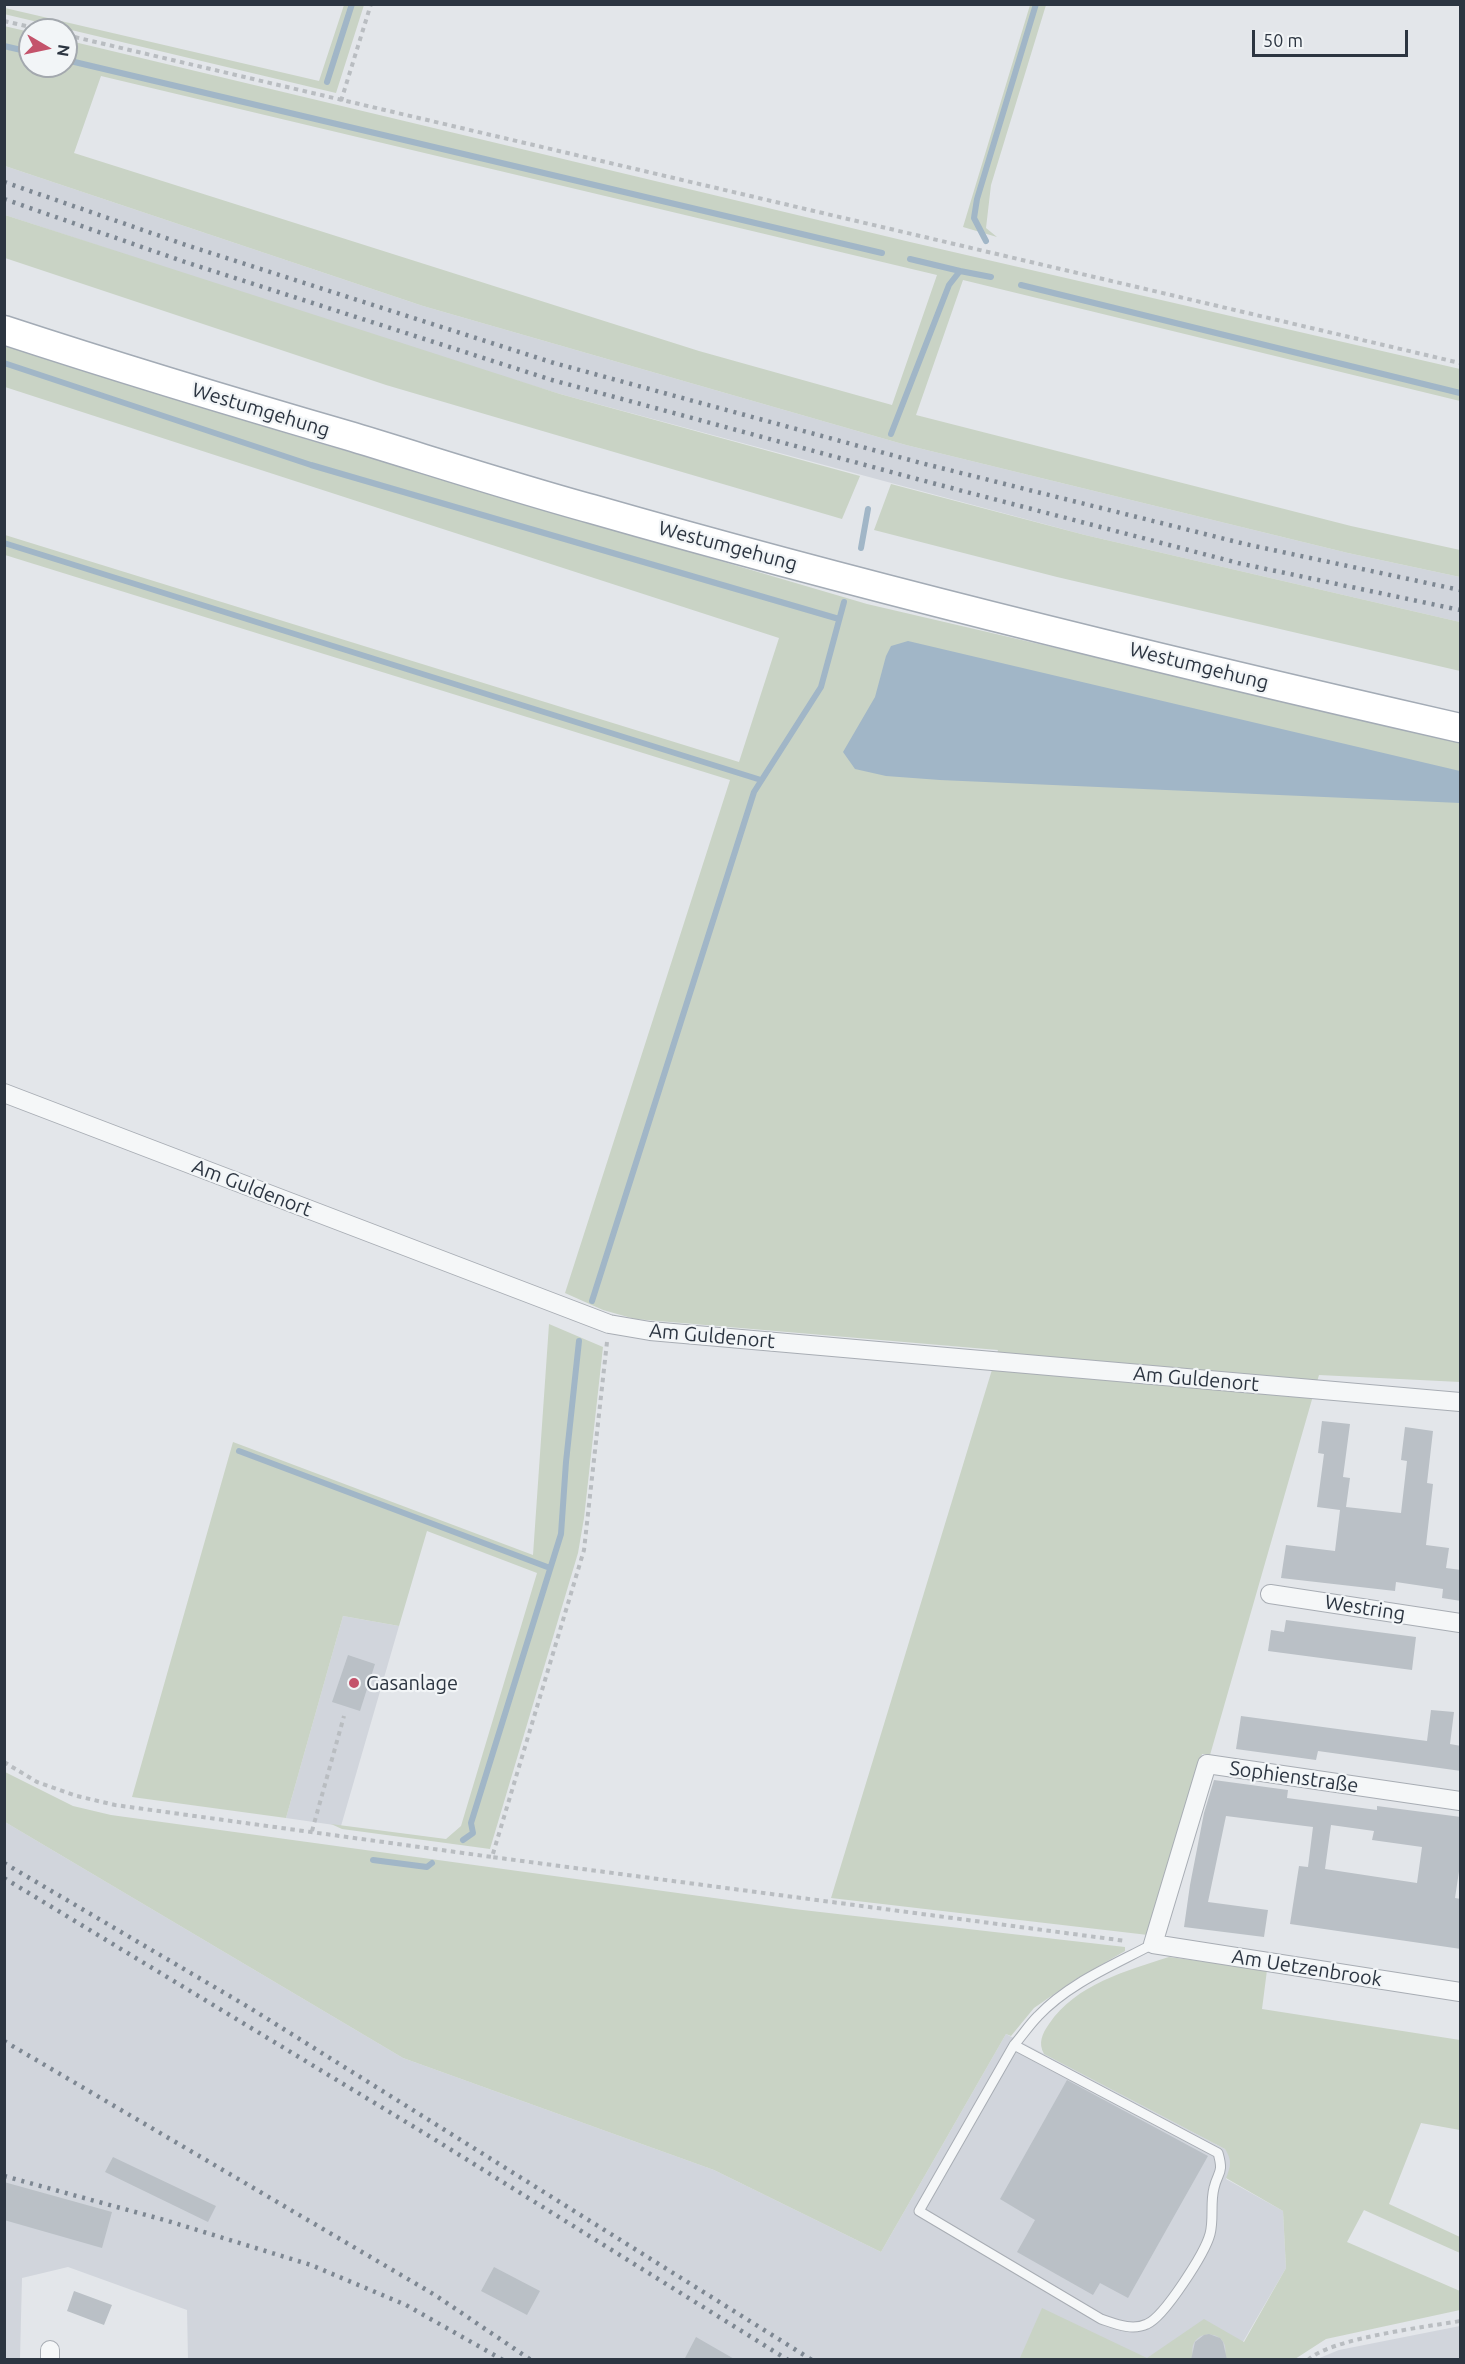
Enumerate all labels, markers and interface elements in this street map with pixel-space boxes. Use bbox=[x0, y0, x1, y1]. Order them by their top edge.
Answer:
north arrow bbox=[18, 18, 78, 78]
scale bar bbox=[1255, 18, 1411, 56]
text: 50 m bbox=[1263, 30, 1303, 50]
text: N bbox=[54, 43, 74, 58]
street label: Westumgehung bbox=[189, 378, 333, 442]
street label: Westumgehung bbox=[656, 516, 800, 576]
street label: Westumgehung bbox=[1127, 637, 1271, 695]
street label: Am Guldenort bbox=[189, 1154, 315, 1222]
street label: Am Guldenort bbox=[648, 1319, 776, 1353]
street label: Am Guldenort bbox=[1132, 1362, 1260, 1396]
street label: Westring bbox=[1323, 1590, 1407, 1626]
place label: Gasanlage bbox=[366, 1671, 458, 1695]
marker: Gasanlage bbox=[347, 1676, 361, 1690]
street label: Sophienstraße bbox=[1228, 1756, 1360, 1798]
street label: Am Uetzenbrook bbox=[1230, 1944, 1384, 1992]

